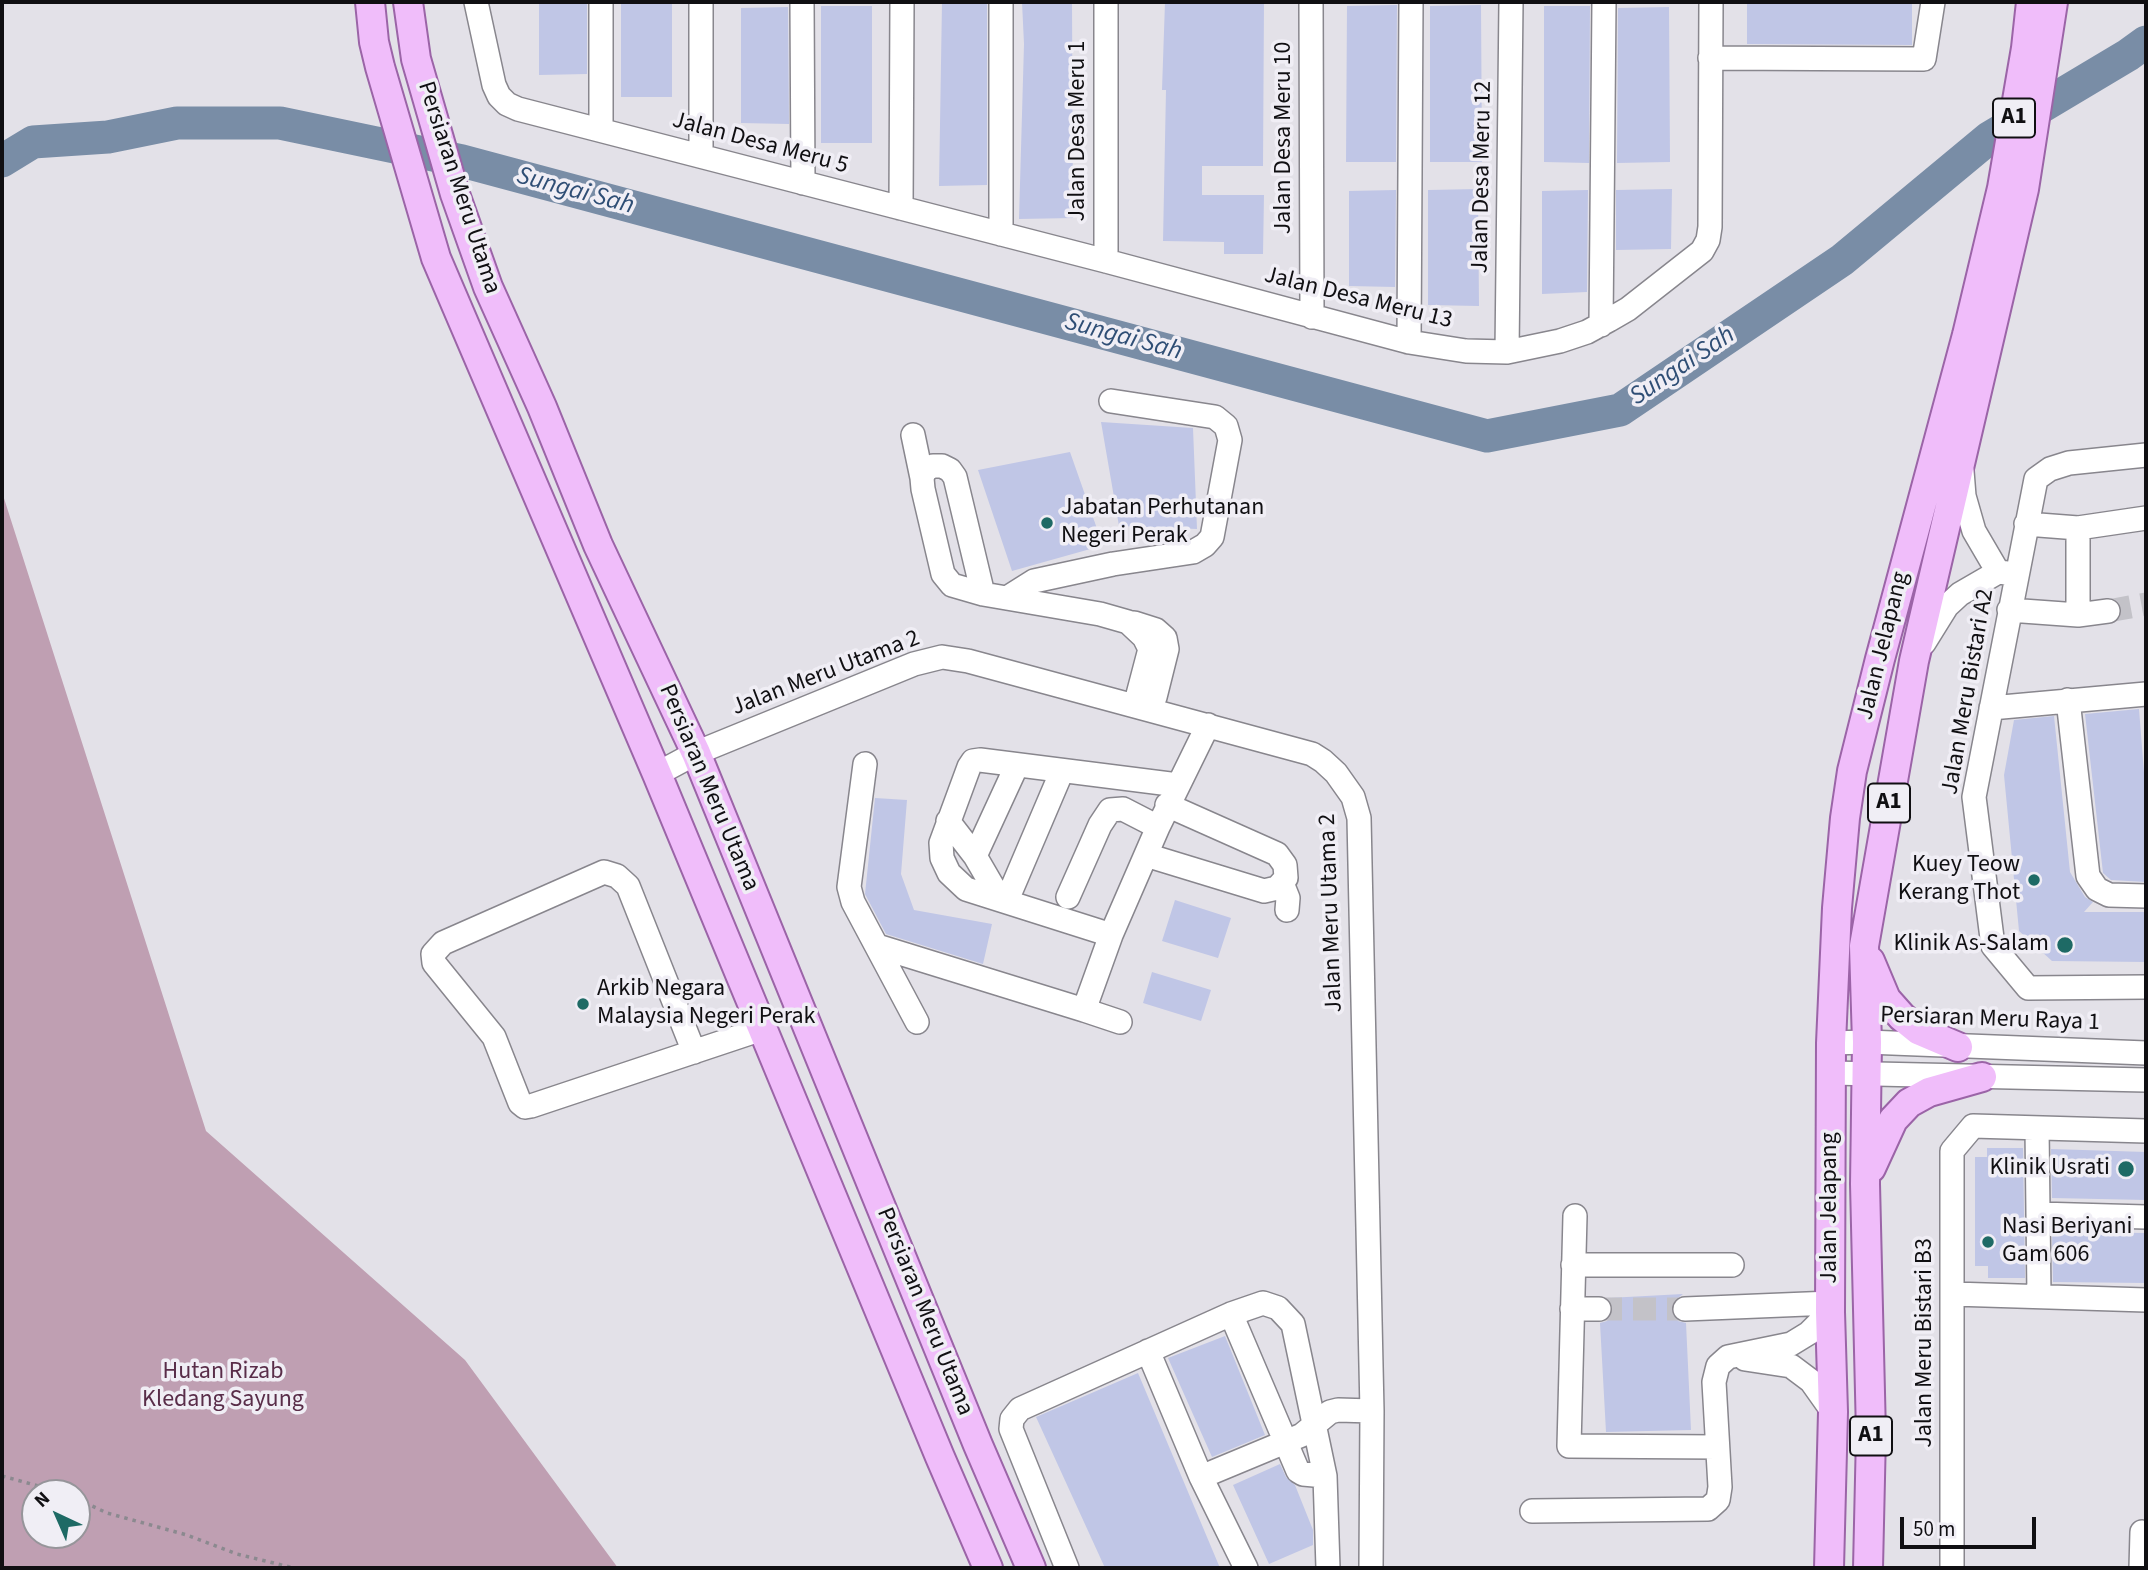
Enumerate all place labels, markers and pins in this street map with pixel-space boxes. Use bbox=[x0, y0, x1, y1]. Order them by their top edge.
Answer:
place label: Jabatan Perhutanan Negeri Perak bbox=[1061, 495, 1264, 551]
marker: Jabatan Perhutanan Negeri Perak bbox=[1039, 515, 1055, 531]
place label: Kuey Teow Kerang Thot bbox=[1898, 852, 2020, 908]
marker: Kuey Teow Kerang Thot bbox=[2026, 872, 2042, 888]
place label: Klinik As-Salam bbox=[1893, 931, 2049, 959]
marker: Klinik As-Salam bbox=[2055, 935, 2075, 955]
place label: Arkib Negara Malaysia Negeri Perak bbox=[597, 976, 815, 1032]
marker: Arkib Negara Malaysia Negeri Perak bbox=[575, 996, 591, 1012]
place label: Klinik Usrati bbox=[1989, 1155, 2110, 1183]
marker: Klinik Usrati bbox=[2116, 1159, 2136, 1179]
place label: Nasi Beriyani Gam 606 bbox=[2002, 1214, 2132, 1270]
marker: Nasi Beriyani Gam 606 bbox=[1980, 1234, 1996, 1250]

